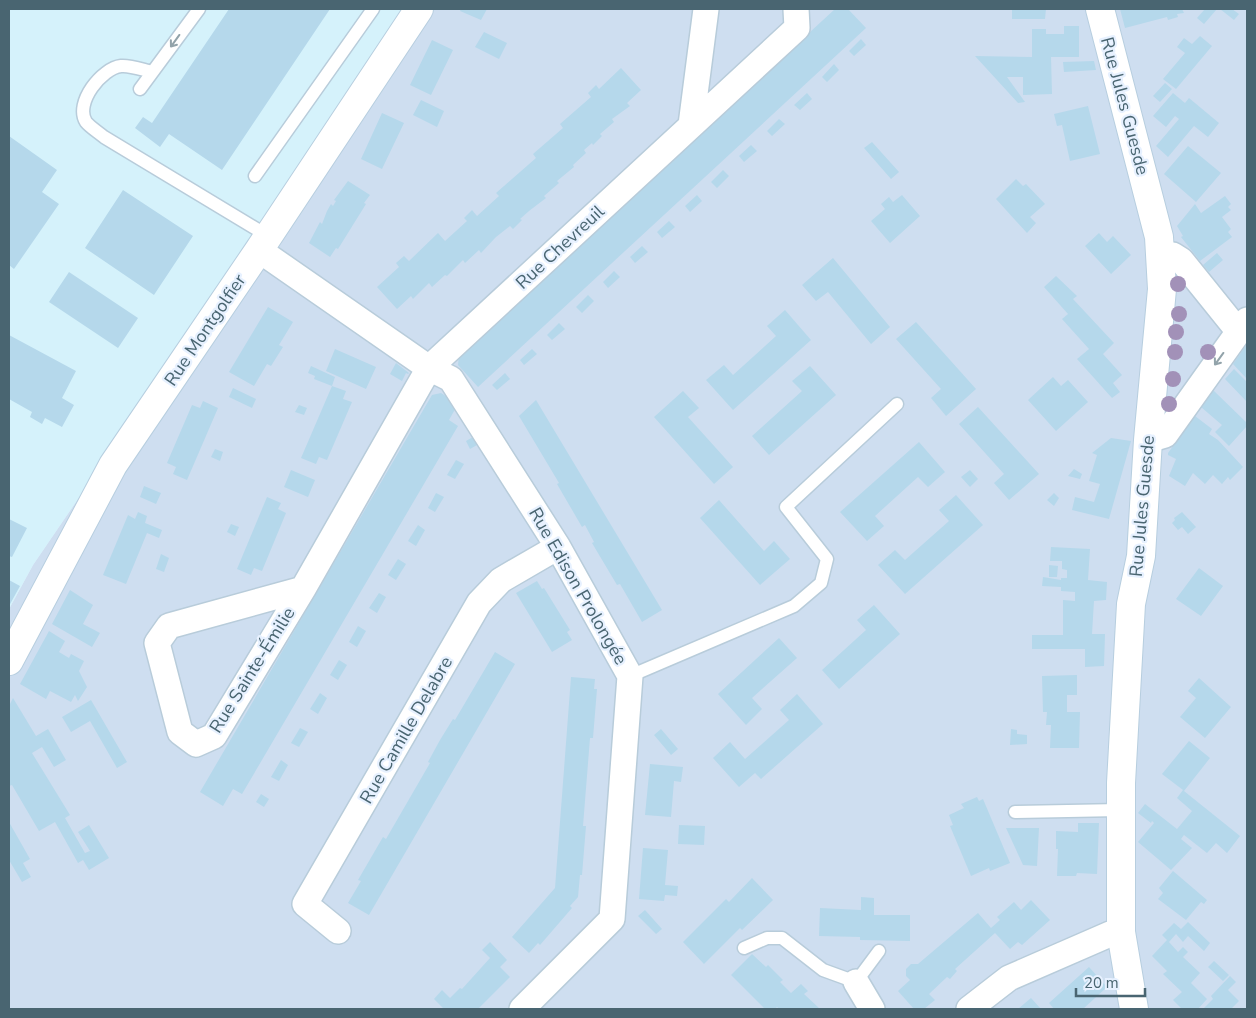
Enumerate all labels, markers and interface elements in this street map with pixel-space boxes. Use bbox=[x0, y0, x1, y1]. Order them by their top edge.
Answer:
one-way arrow bbox=[170, 33, 181, 47]
street label: Rue Jules Guesde bbox=[1095, 34, 1155, 178]
street label: Rue Chevreuil bbox=[511, 199, 610, 294]
street label: Rue Montgolfier bbox=[159, 269, 252, 391]
one-way arrow bbox=[1214, 352, 1224, 366]
street label: Rue Jules Guesde bbox=[1124, 434, 1160, 578]
street label: Rue Edison Prolongée bbox=[523, 503, 633, 669]
street label: Rue Sainte-Émilie bbox=[204, 603, 300, 737]
street label: Rue Camille Delabre bbox=[354, 652, 458, 808]
scale bar bbox=[1076, 966, 1145, 998]
text: 20 m bbox=[1084, 973, 1119, 993]

